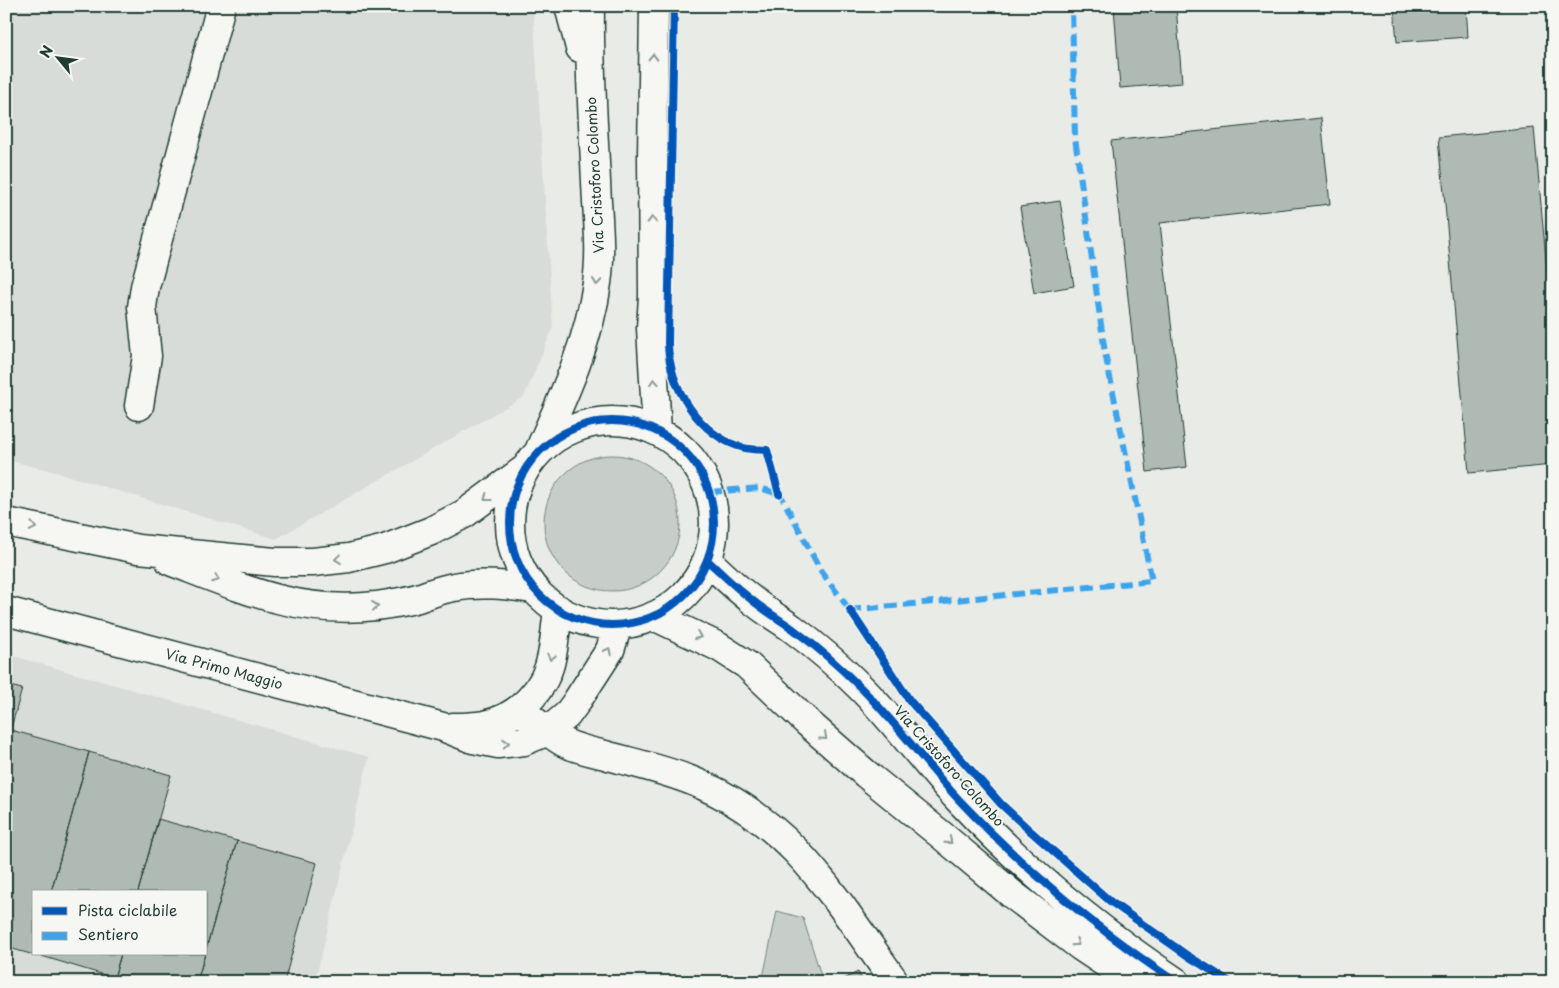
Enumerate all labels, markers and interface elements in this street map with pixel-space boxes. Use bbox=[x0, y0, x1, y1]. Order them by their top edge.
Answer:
north arrow bbox=[32, 32, 82, 82]
text: N bbox=[34, 42, 58, 61]
one-way arrow bbox=[648, 53, 659, 61]
street label: Via Cristoforo Colombo bbox=[580, 96, 609, 254]
one-way arrow bbox=[647, 216, 657, 224]
one-way arrow bbox=[592, 278, 603, 286]
one-way arrow bbox=[649, 378, 660, 386]
one-way arrow bbox=[483, 492, 493, 501]
one-way arrow bbox=[28, 521, 37, 532]
one-way arrow bbox=[334, 553, 342, 564]
one-way arrow bbox=[212, 573, 220, 583]
one-way arrow bbox=[371, 601, 379, 612]
one-way arrow bbox=[693, 630, 702, 641]
street label: Via Primo Maggio bbox=[163, 643, 285, 694]
one-way arrow bbox=[602, 648, 612, 657]
one-way arrow bbox=[546, 653, 557, 662]
street label: Via Cristoforo Colombo bbox=[889, 700, 1010, 831]
one-way arrow bbox=[819, 731, 828, 740]
one-way arrow bbox=[503, 738, 511, 749]
one-way arrow bbox=[943, 835, 952, 844]
legend bbox=[32, 890, 208, 956]
text: Pista ciclabile bbox=[78, 898, 177, 921]
text: Sentiero bbox=[78, 922, 139, 945]
one-way arrow bbox=[1070, 937, 1079, 946]

